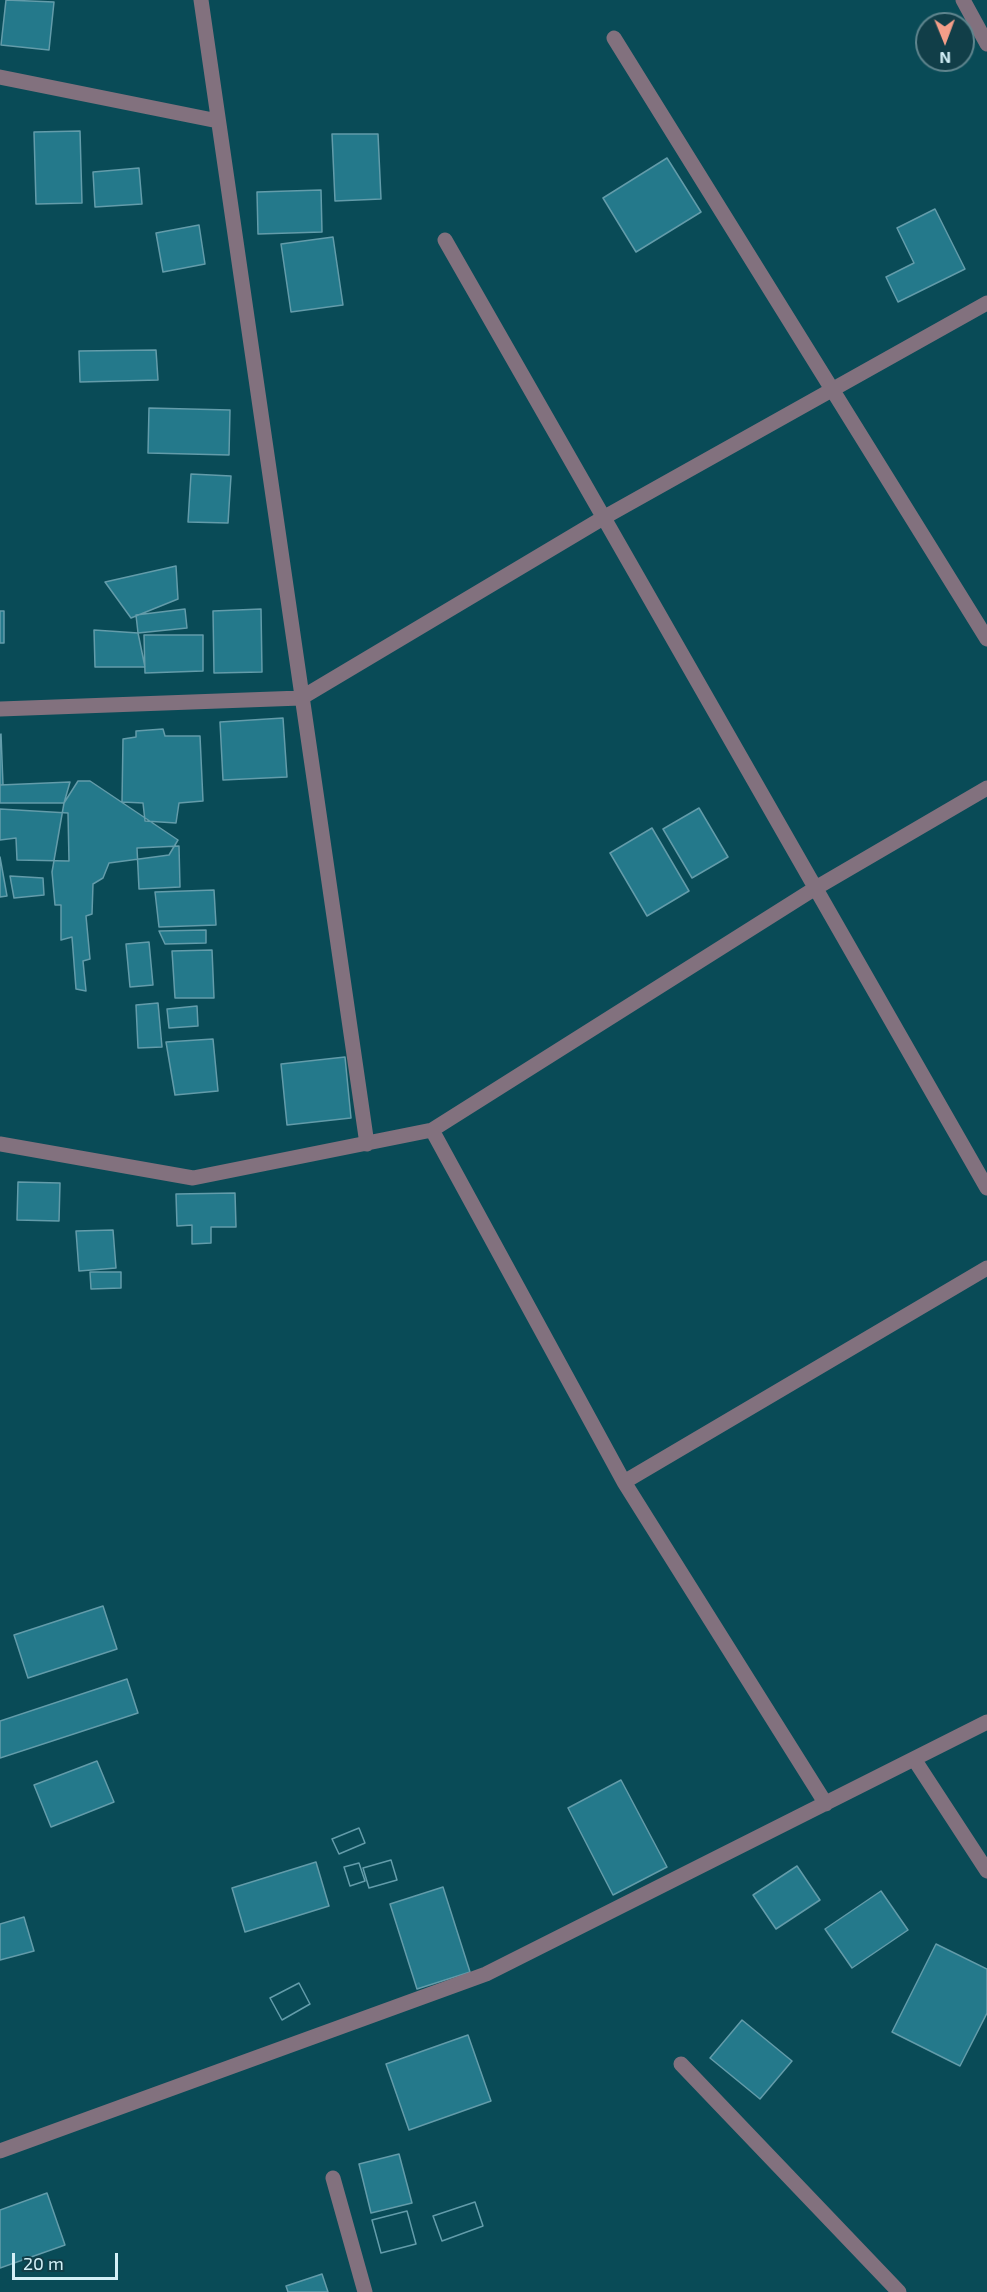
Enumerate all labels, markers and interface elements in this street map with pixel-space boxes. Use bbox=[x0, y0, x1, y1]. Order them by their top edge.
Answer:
north arrow bbox=[915, 12, 975, 72]
text: N bbox=[939, 49, 951, 68]
scale bar bbox=[15, 2241, 122, 2279]
text: 20 m bbox=[23, 2252, 64, 2274]

